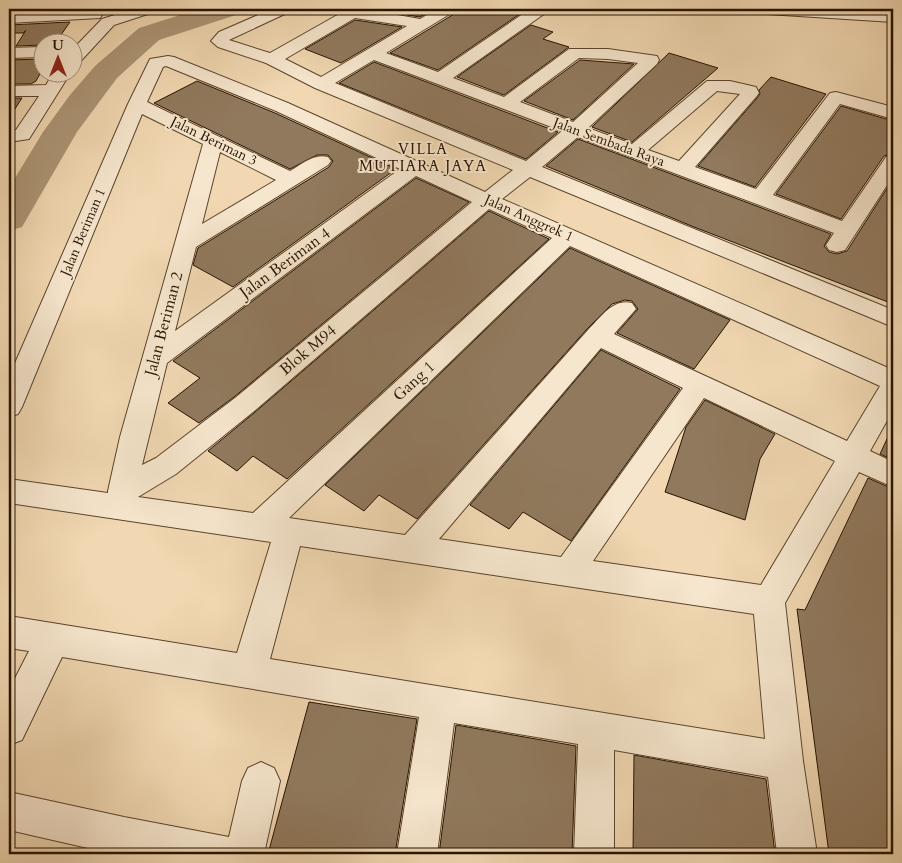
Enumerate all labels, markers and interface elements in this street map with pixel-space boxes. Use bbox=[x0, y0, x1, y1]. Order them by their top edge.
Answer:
north arrow bbox=[32, 32, 82, 82]
text: U bbox=[52, 36, 64, 55]
street label: Jalan Beriman 3 bbox=[166, 111, 260, 170]
street label: Jalan Sembada Raya bbox=[549, 112, 667, 171]
district label: VILLA MUTIARA JAYA bbox=[359, 139, 487, 176]
street label: Jalan Beriman 1 bbox=[55, 185, 110, 281]
street label: Jalan Anggrek 1 bbox=[480, 189, 577, 246]
street label: Jalan Beriman 4 bbox=[234, 223, 335, 305]
street label: Jalan Beriman 2 bbox=[139, 269, 189, 381]
street label: Blok M94 bbox=[275, 320, 341, 380]
street label: Gang 1 bbox=[388, 356, 440, 406]

